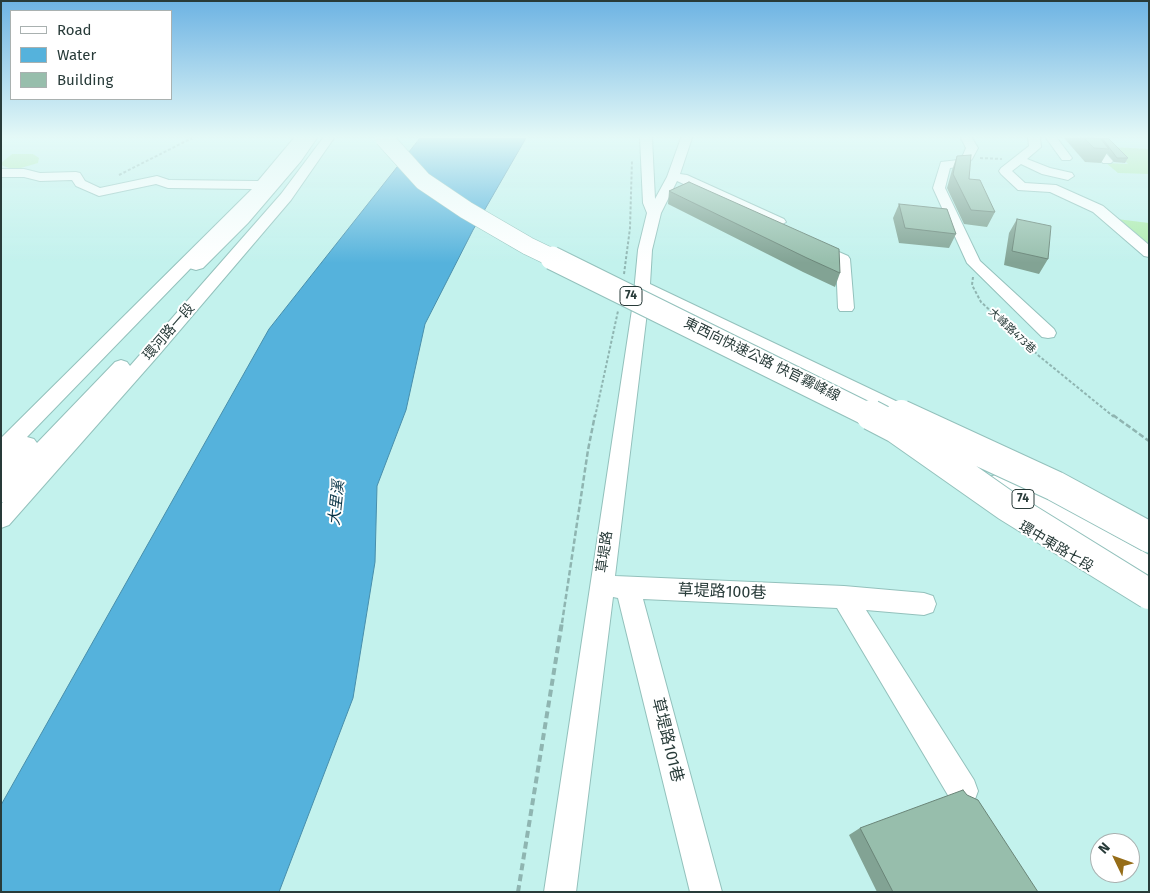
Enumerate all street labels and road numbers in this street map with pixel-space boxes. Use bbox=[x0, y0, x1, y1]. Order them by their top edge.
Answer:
road number: 74 bbox=[620, 286, 642, 306]
street label: 環河路一段 bbox=[140, 300, 198, 364]
street label: 大峰路473巷 bbox=[986, 306, 1038, 356]
street label: 東西向快速公路 快官霧峰線 bbox=[681, 315, 843, 405]
road number: 74 bbox=[1012, 489, 1034, 508]
street label: 環中東路七段 bbox=[1016, 518, 1096, 576]
street label: 草堤路 bbox=[594, 530, 616, 574]
street label: 草堤路100巷 bbox=[677, 581, 767, 603]
street label: 草堤路101巷 bbox=[647, 696, 687, 784]

